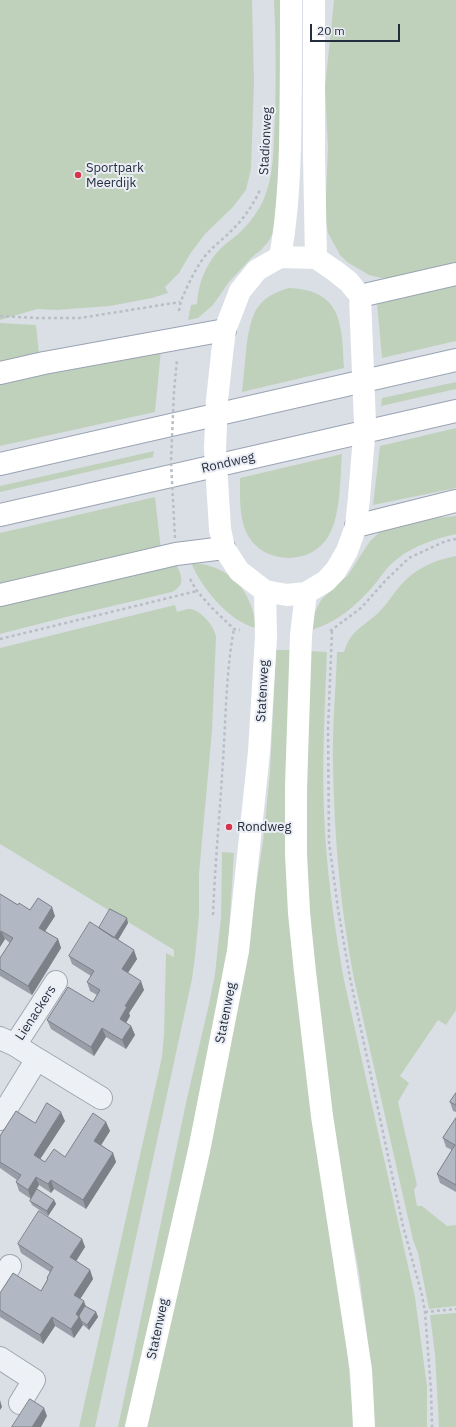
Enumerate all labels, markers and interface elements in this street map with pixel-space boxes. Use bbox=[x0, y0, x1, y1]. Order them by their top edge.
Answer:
scale bar bbox=[312, 16, 402, 42]
text: 20 m bbox=[317, 23, 345, 38]
street label: Stadionweg bbox=[256, 106, 276, 176]
place label: Sportpark Meerdijk bbox=[86, 160, 144, 191]
marker: Sportpark Meerdijk bbox=[73, 170, 83, 180]
street label: Rondweg bbox=[200, 449, 256, 477]
street label: Statenweg bbox=[254, 660, 272, 722]
place label: Rondweg bbox=[237, 819, 291, 835]
marker: Rondweg bbox=[224, 822, 234, 832]
street label: Statenweg bbox=[212, 981, 240, 1045]
street label: Lienackers bbox=[12, 982, 60, 1044]
street label: Statenweg bbox=[144, 1297, 172, 1361]

